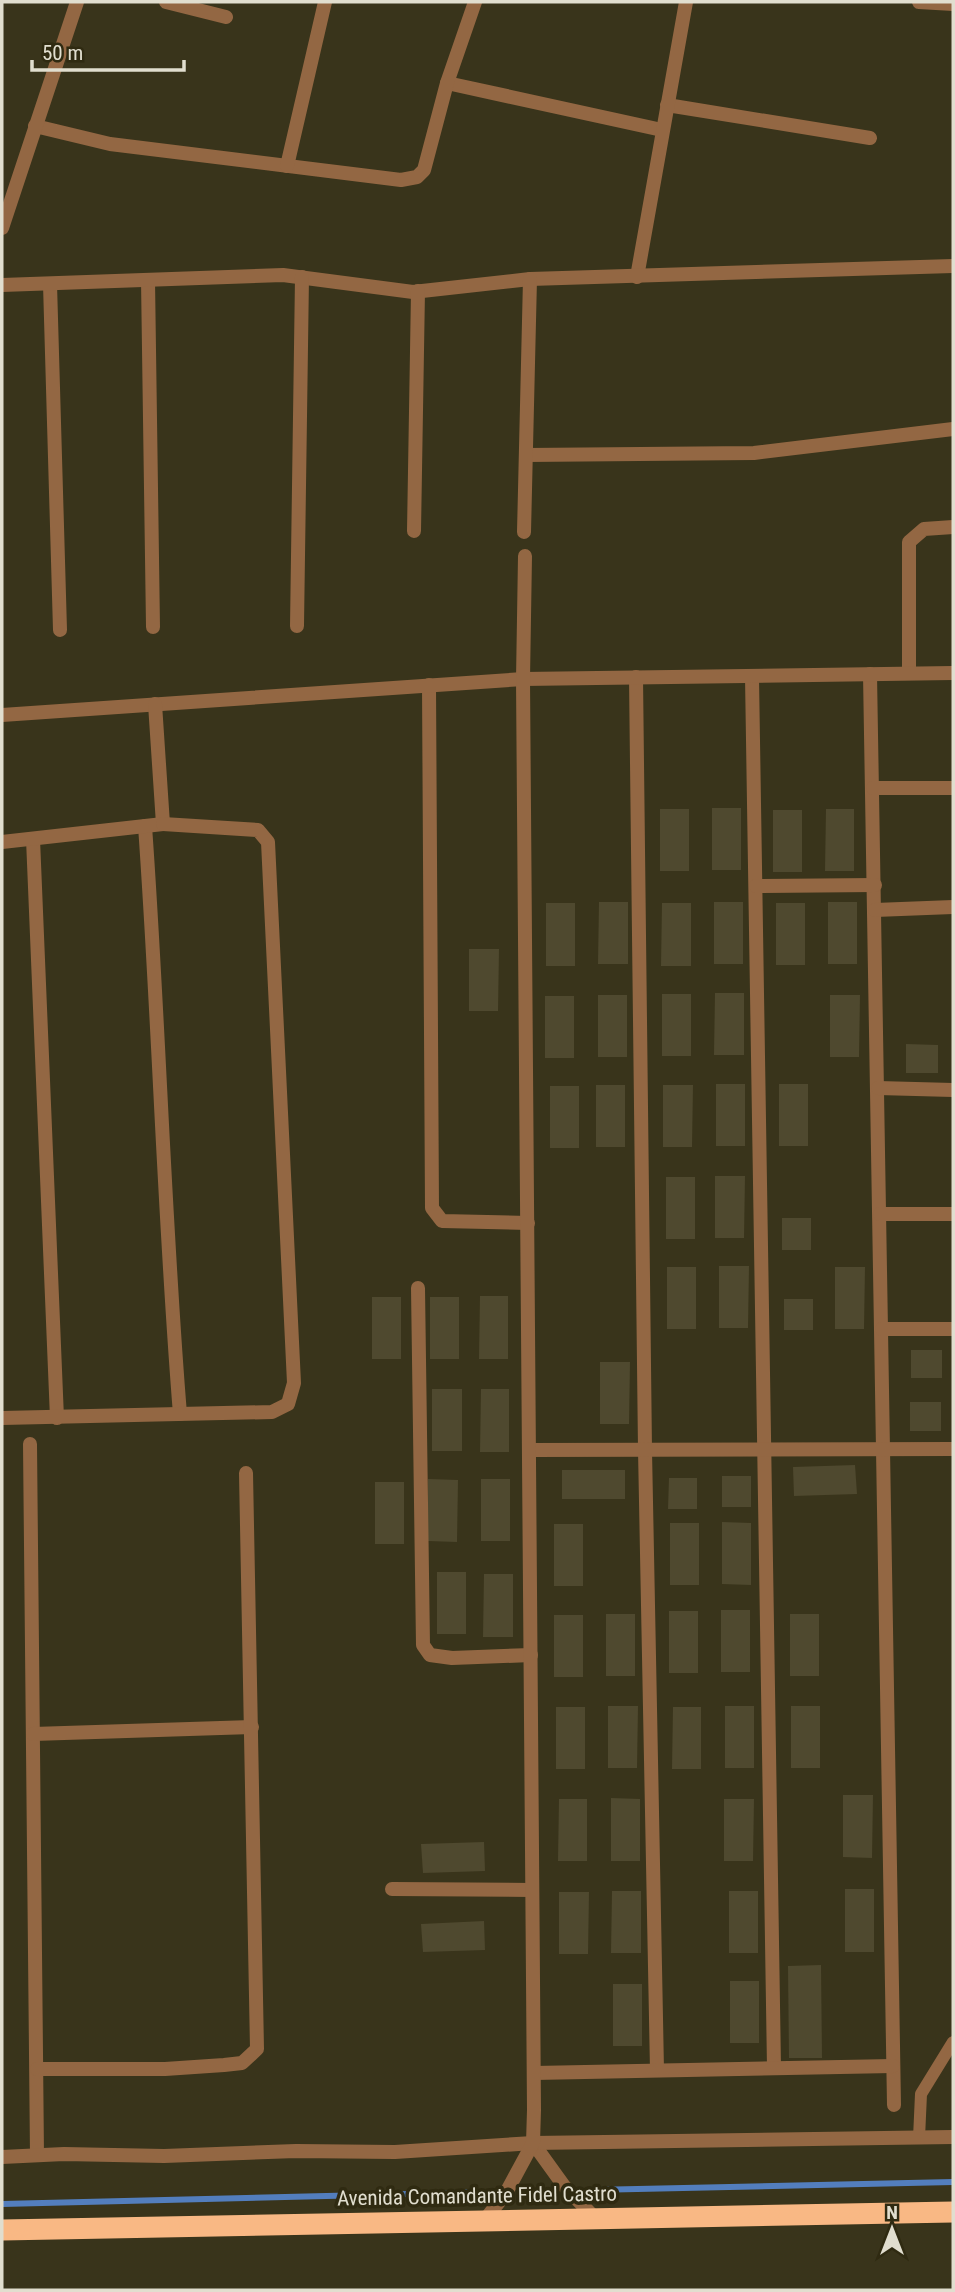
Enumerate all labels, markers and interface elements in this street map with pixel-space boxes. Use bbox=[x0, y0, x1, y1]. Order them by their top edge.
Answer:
scale bar bbox=[32, 28, 184, 72]
text: 50 m bbox=[42, 41, 83, 65]
street label: Avenida Comandante Fidel Castro bbox=[337, 2182, 617, 2210]
north arrow bbox=[857, 2194, 927, 2264]
text: N bbox=[886, 2201, 898, 2224]

